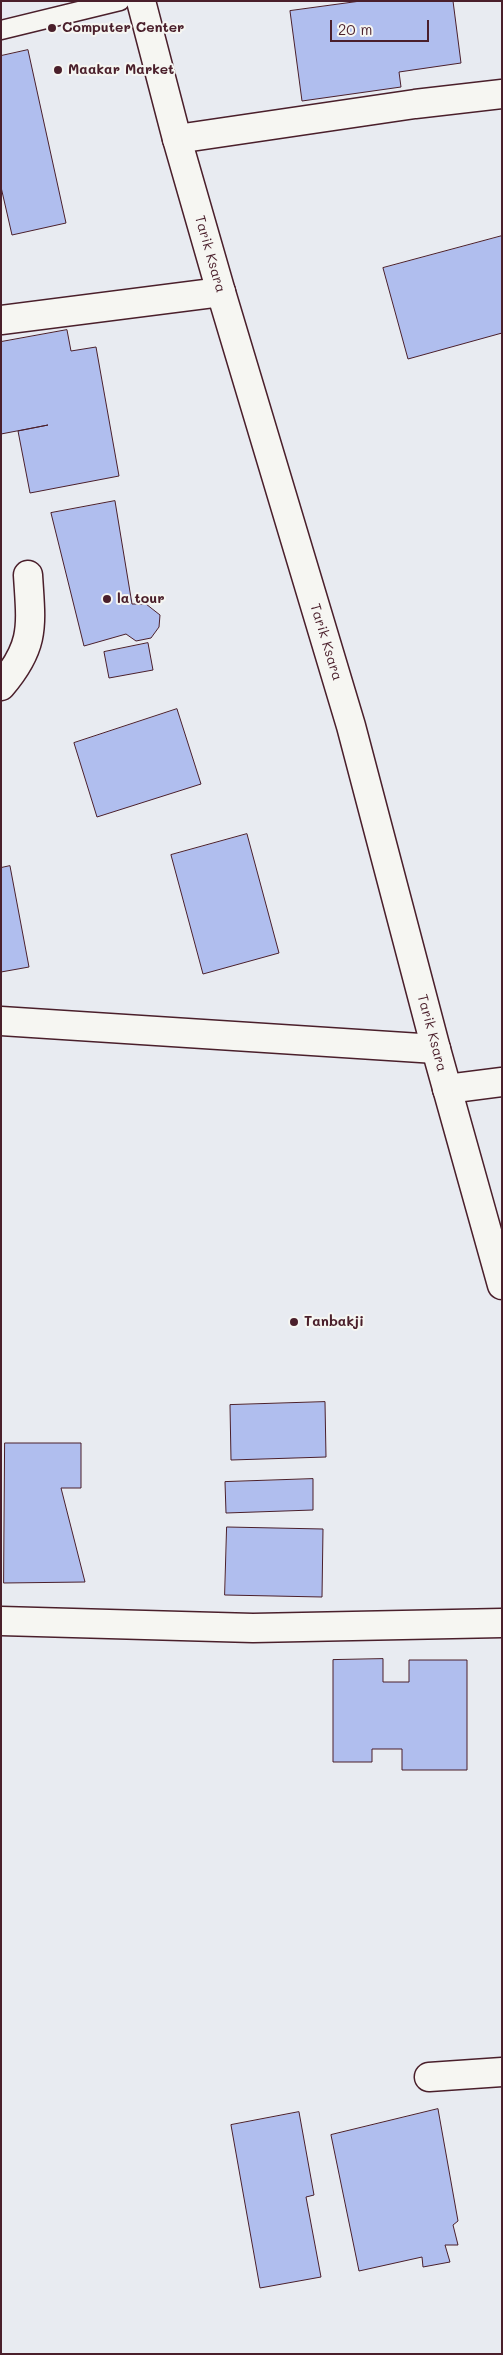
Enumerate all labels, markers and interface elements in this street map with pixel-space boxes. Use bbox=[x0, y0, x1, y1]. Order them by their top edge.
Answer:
scale bar bbox=[333, 10, 432, 42]
text: 20 m bbox=[338, 19, 372, 39]
place label: Computer Center bbox=[62, 20, 184, 36]
marker: Computer Center bbox=[46, 22, 58, 34]
place label: Maakar Market bbox=[68, 62, 174, 78]
marker: Maakar Market bbox=[52, 64, 64, 76]
street label: Tarik Ksara bbox=[191, 213, 229, 295]
place label: la tour bbox=[117, 591, 164, 607]
marker: la tour bbox=[101, 593, 113, 605]
street label: Tarik Ksara bbox=[306, 602, 346, 682]
street label: Tarik Ksara bbox=[414, 992, 450, 1074]
place label: Tanbakji bbox=[304, 1314, 364, 1330]
marker: Tanbakji bbox=[288, 1316, 300, 1328]

